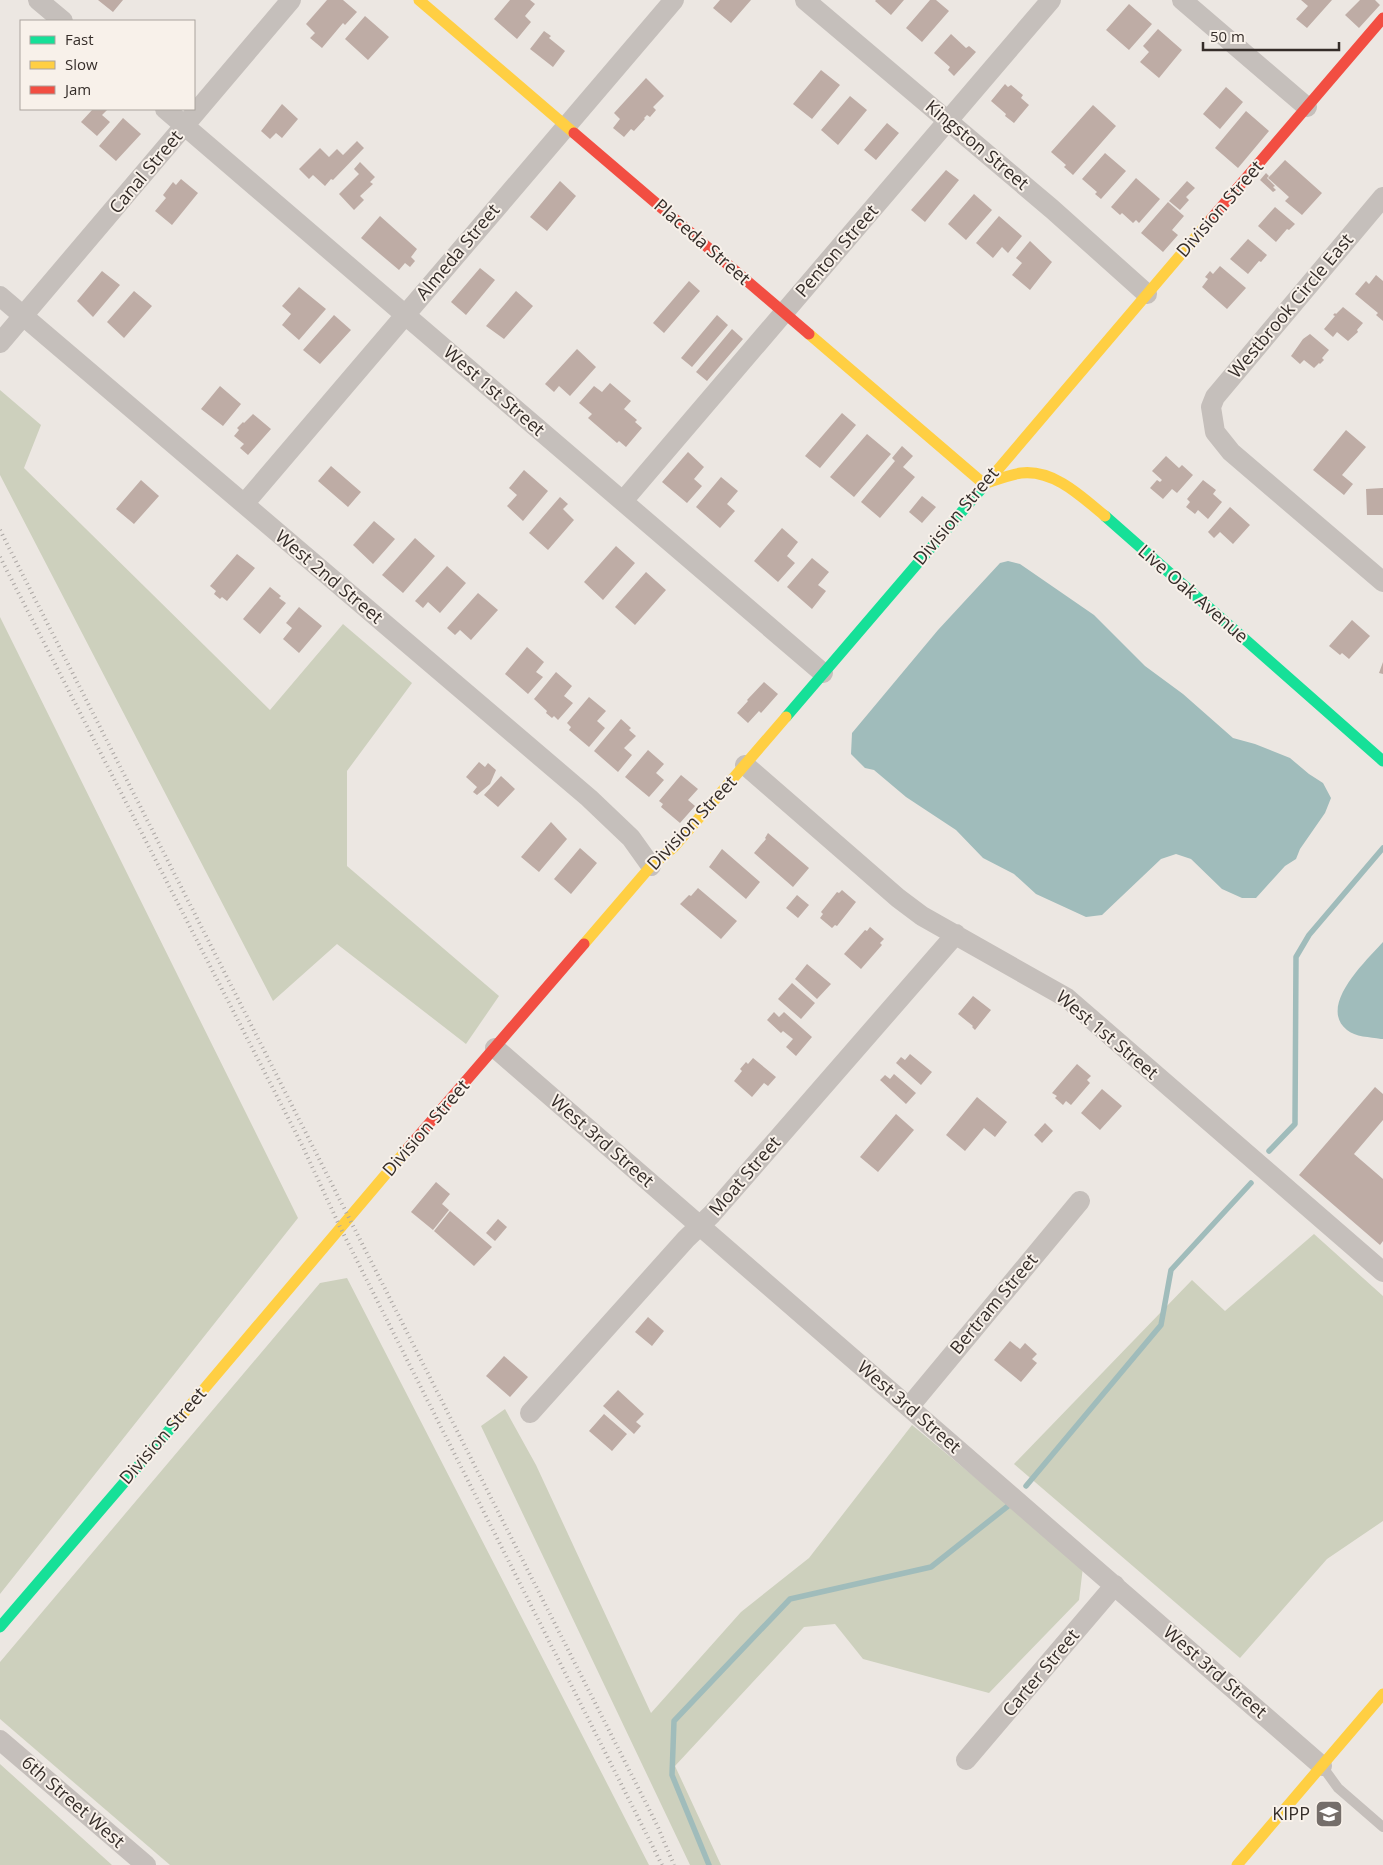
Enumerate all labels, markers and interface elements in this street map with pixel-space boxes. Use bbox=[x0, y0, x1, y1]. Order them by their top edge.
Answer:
legend bbox=[20, 20, 195, 110]
scale bar bbox=[1203, 20, 1339, 52]
text: 50 m bbox=[1210, 26, 1245, 46]
text: Fast bbox=[65, 29, 94, 49]
text: Slow bbox=[65, 54, 98, 74]
text: Jam bbox=[63, 79, 91, 99]
street label: Kingston Street bbox=[921, 94, 1034, 195]
street label: Canal Street bbox=[103, 125, 187, 218]
street label: Division Street bbox=[1170, 155, 1268, 262]
street label: Placeda Street bbox=[649, 193, 756, 290]
street label: Almeda Street bbox=[410, 198, 505, 305]
street label: Penton Street bbox=[789, 199, 883, 302]
street label: Westbrook Circle East bbox=[1223, 228, 1358, 383]
street label: West 1st Street bbox=[439, 340, 550, 441]
street label: Division Street bbox=[907, 461, 1003, 569]
street label: West 2nd Street bbox=[271, 524, 389, 628]
street label: Live Oak Avenue bbox=[1134, 539, 1254, 648]
street label: Division Street bbox=[641, 770, 741, 875]
street label: West 1st Street bbox=[1051, 984, 1164, 1084]
street label: Division Street bbox=[376, 1074, 474, 1181]
street label: West 3rd Street bbox=[546, 1089, 660, 1192]
street label: Moat Street bbox=[703, 1130, 786, 1220]
street label: Bertram Street bbox=[944, 1248, 1042, 1359]
street label: West 3rd Street bbox=[853, 1355, 967, 1458]
street label: Division Street bbox=[113, 1382, 211, 1489]
street label: West 3rd Street bbox=[1159, 1620, 1273, 1723]
street label: Carter Street bbox=[996, 1623, 1084, 1721]
street label: 6th Street West bbox=[17, 1750, 130, 1853]
school or university icon: KIPP bbox=[1314, 1799, 1344, 1829]
place label: KIPP bbox=[1272, 1801, 1310, 1825]

